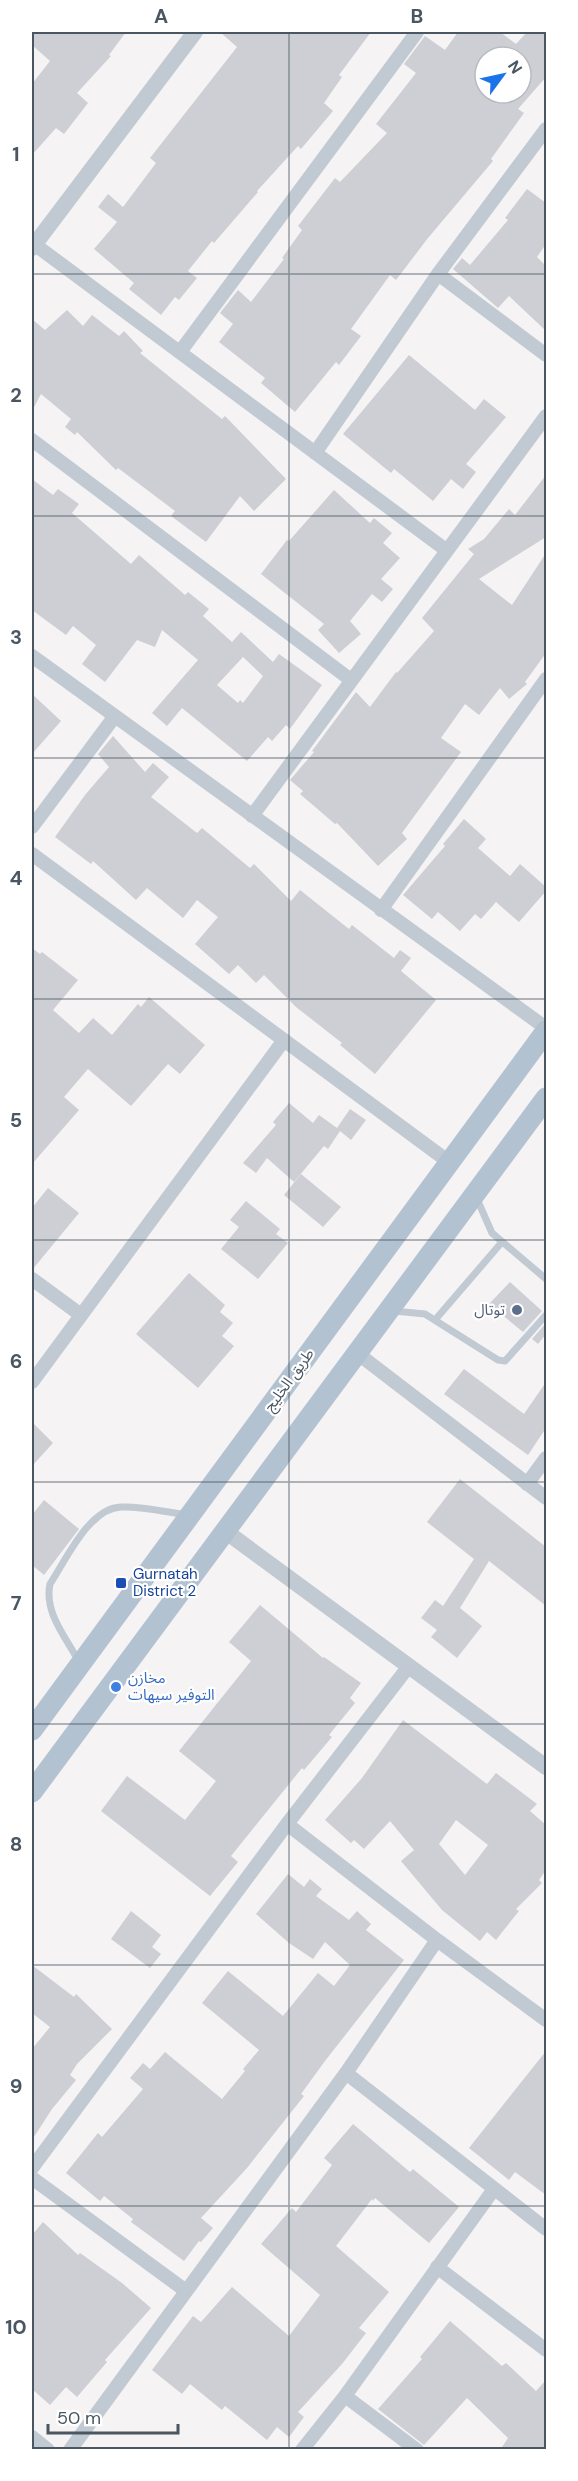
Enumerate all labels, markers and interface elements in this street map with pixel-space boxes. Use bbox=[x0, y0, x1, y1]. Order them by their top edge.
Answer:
text: A bbox=[154, 3, 168, 29]
text: B bbox=[411, 3, 423, 29]
north arrow bbox=[473, 45, 533, 105]
text: N bbox=[503, 56, 527, 78]
text: 1 bbox=[12, 141, 20, 167]
text: 2 bbox=[10, 382, 22, 408]
text: 3 bbox=[10, 624, 22, 650]
text: 4 bbox=[10, 865, 23, 891]
text: 5 bbox=[10, 1107, 22, 1133]
place label: توتال bbox=[474, 1300, 505, 1320]
marker: توتال bbox=[510, 1303, 524, 1317]
street label: طريق الخليج bbox=[259, 1345, 320, 1417]
text: 6 bbox=[10, 1348, 22, 1374]
place label: Gurnatah District 2 bbox=[133, 1564, 198, 1601]
marker: Gurnatah District 2 bbox=[114, 1576, 128, 1590]
text: 7 bbox=[11, 1590, 22, 1616]
place label: مخازن التوفير سيهات bbox=[128, 1668, 215, 1705]
marker: مخازن التوفير سيهات bbox=[109, 1680, 123, 1694]
text: 8 bbox=[10, 1831, 22, 1857]
text: 9 bbox=[10, 2073, 22, 2099]
text: 10 bbox=[5, 2314, 27, 2340]
scale bar bbox=[48, 2397, 178, 2435]
text: 50 m bbox=[57, 2406, 101, 2430]

